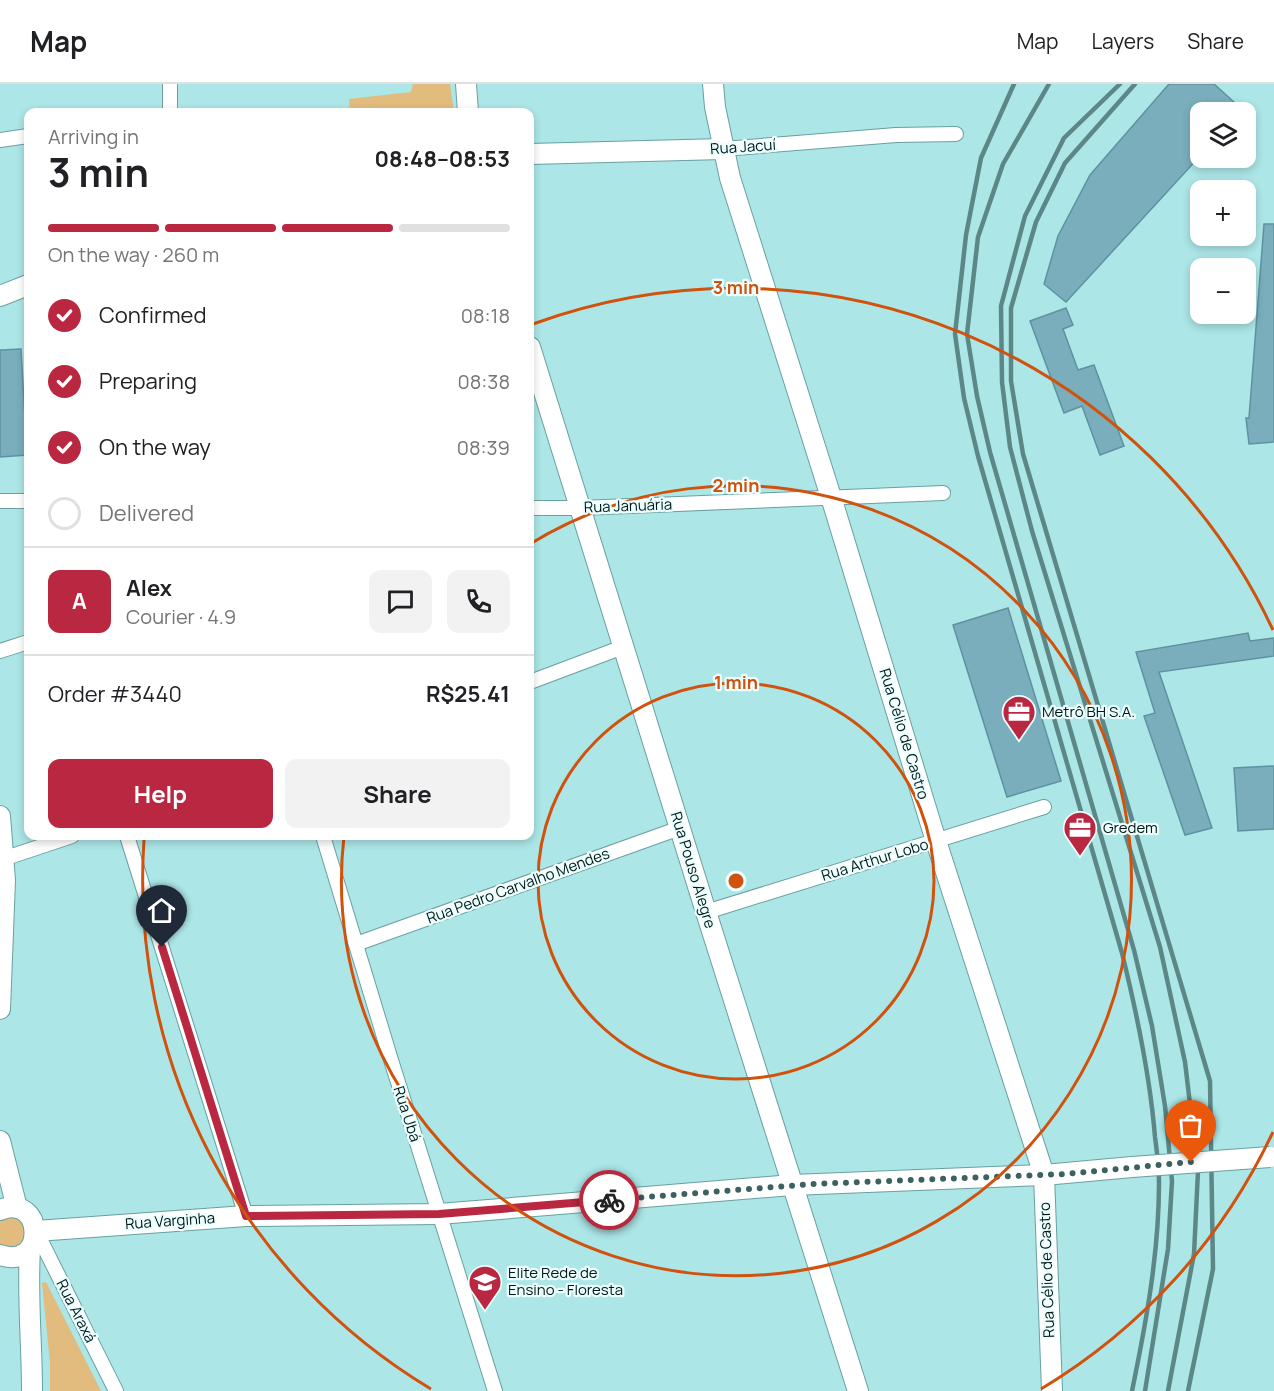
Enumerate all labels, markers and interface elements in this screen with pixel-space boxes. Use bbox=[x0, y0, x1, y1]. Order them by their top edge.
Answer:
text: Map bbox=[30, 22, 87, 60]
text: Map bbox=[1017, 27, 1058, 55]
text: Layers bbox=[1091, 27, 1154, 55]
text: Share bbox=[1187, 27, 1244, 55]
map controls bbox=[1190, 102, 1256, 324]
button: layers bbox=[1190, 102, 1256, 168]
text: Arriving in bbox=[48, 123, 139, 150]
street label: Rua Jacuí bbox=[709, 134, 777, 159]
text: 08:48–08:53 bbox=[375, 144, 510, 174]
text: 3 min bbox=[48, 145, 149, 199]
button: + bbox=[1190, 180, 1256, 246]
text: On the way · 260 m bbox=[48, 241, 219, 268]
button: − bbox=[1190, 258, 1256, 324]
text: 3 min bbox=[713, 275, 759, 299]
icon: check bbox=[48, 299, 81, 332]
text: Confirmed bbox=[99, 300, 207, 330]
text: 08:18 bbox=[461, 302, 510, 329]
icon: check bbox=[48, 365, 81, 398]
text: Preparing bbox=[99, 366, 197, 396]
text: 08:38 bbox=[458, 368, 510, 395]
icon: check bbox=[48, 431, 81, 464]
text: On the way bbox=[99, 432, 211, 462]
text: 08:39 bbox=[457, 434, 510, 461]
text: 2 min bbox=[713, 473, 759, 497]
street label: Rua Januária bbox=[583, 493, 673, 518]
text: Delivered bbox=[99, 498, 194, 528]
button: chat bbox=[369, 570, 432, 633]
button: phone bbox=[447, 570, 510, 633]
text: Alex bbox=[126, 573, 172, 603]
text: A bbox=[72, 586, 87, 616]
text: Courier · 4.9 bbox=[126, 603, 236, 630]
street label: Rua Célio de Castro bbox=[875, 666, 934, 802]
text: 1 min bbox=[714, 670, 758, 694]
text: Order #3440 bbox=[48, 679, 182, 709]
text: R$25.41 bbox=[426, 679, 510, 709]
office icon: Metrô BH S.A. bbox=[1001, 694, 1037, 741]
place label: Metrô BH S.A. bbox=[1042, 701, 1135, 722]
button: Help bbox=[48, 759, 273, 828]
button: Share bbox=[285, 759, 510, 828]
street label: Rua Pouso Alegre bbox=[666, 809, 721, 931]
office icon: Gredem bbox=[1062, 810, 1098, 857]
place label: Gredem bbox=[1103, 817, 1158, 838]
street label: Rua Arthur Lobo bbox=[819, 833, 931, 886]
street label: Rua Pedro Carvalho Mendes bbox=[423, 843, 612, 928]
centre of rings bbox=[726, 871, 746, 891]
pin bbox=[136, 885, 187, 947]
icon: home bbox=[145, 894, 178, 927]
street label: Rua Ubá bbox=[389, 1083, 426, 1144]
pin bbox=[1165, 1100, 1216, 1162]
icon: bag bbox=[1174, 1109, 1207, 1142]
courier bbox=[579, 1170, 639, 1230]
icon: bike bbox=[593, 1184, 626, 1217]
street label: Rua Célio de Castro bbox=[1034, 1202, 1059, 1338]
street label: Rua Varginha bbox=[124, 1207, 216, 1234]
place label: Elite Rede de Ensino - Floresta bbox=[508, 1262, 623, 1300]
school or university icon: Elite Rede de Ensino - Floresta bbox=[467, 1264, 503, 1311]
street label: Rua Araxá bbox=[52, 1275, 101, 1346]

